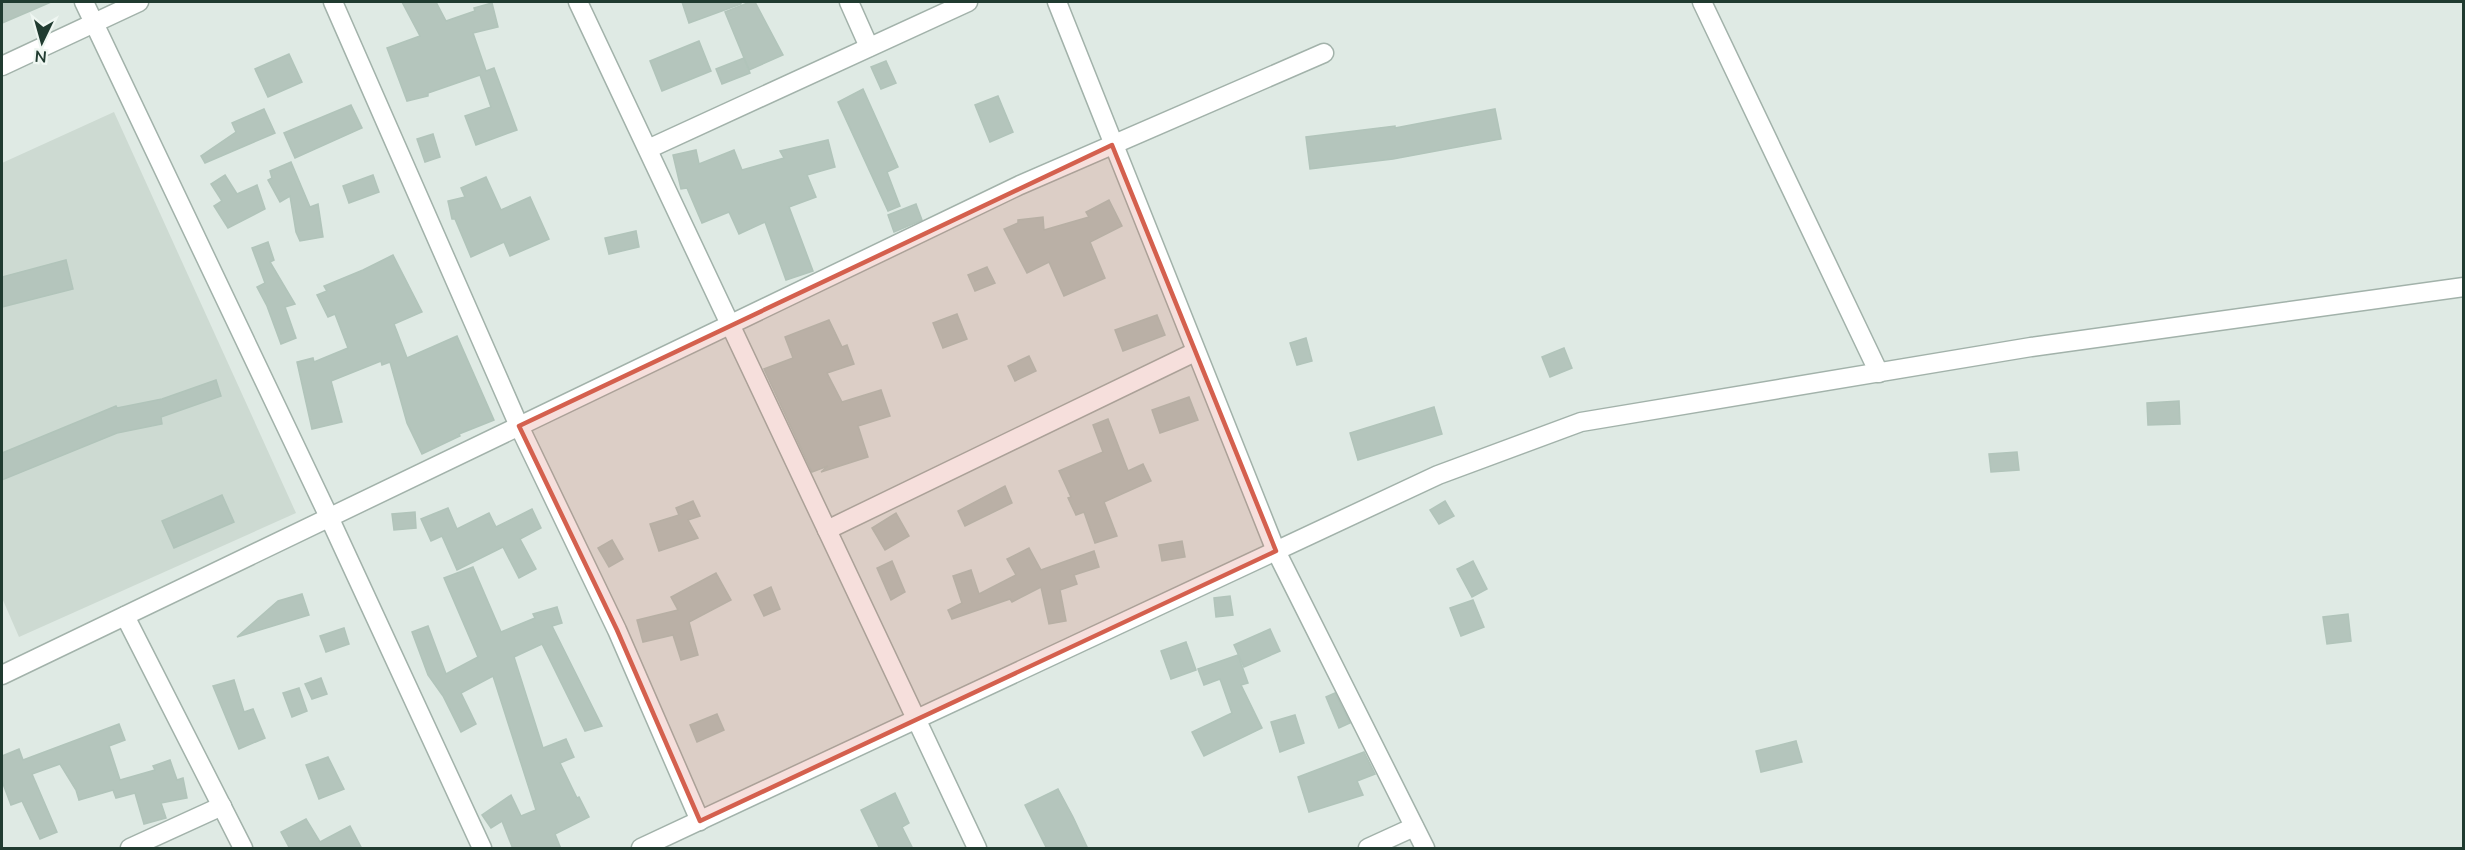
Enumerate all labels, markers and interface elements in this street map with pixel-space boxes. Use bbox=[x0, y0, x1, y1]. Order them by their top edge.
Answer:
north arrow bbox=[12, 12, 72, 72]
text: N bbox=[34, 46, 48, 67]

